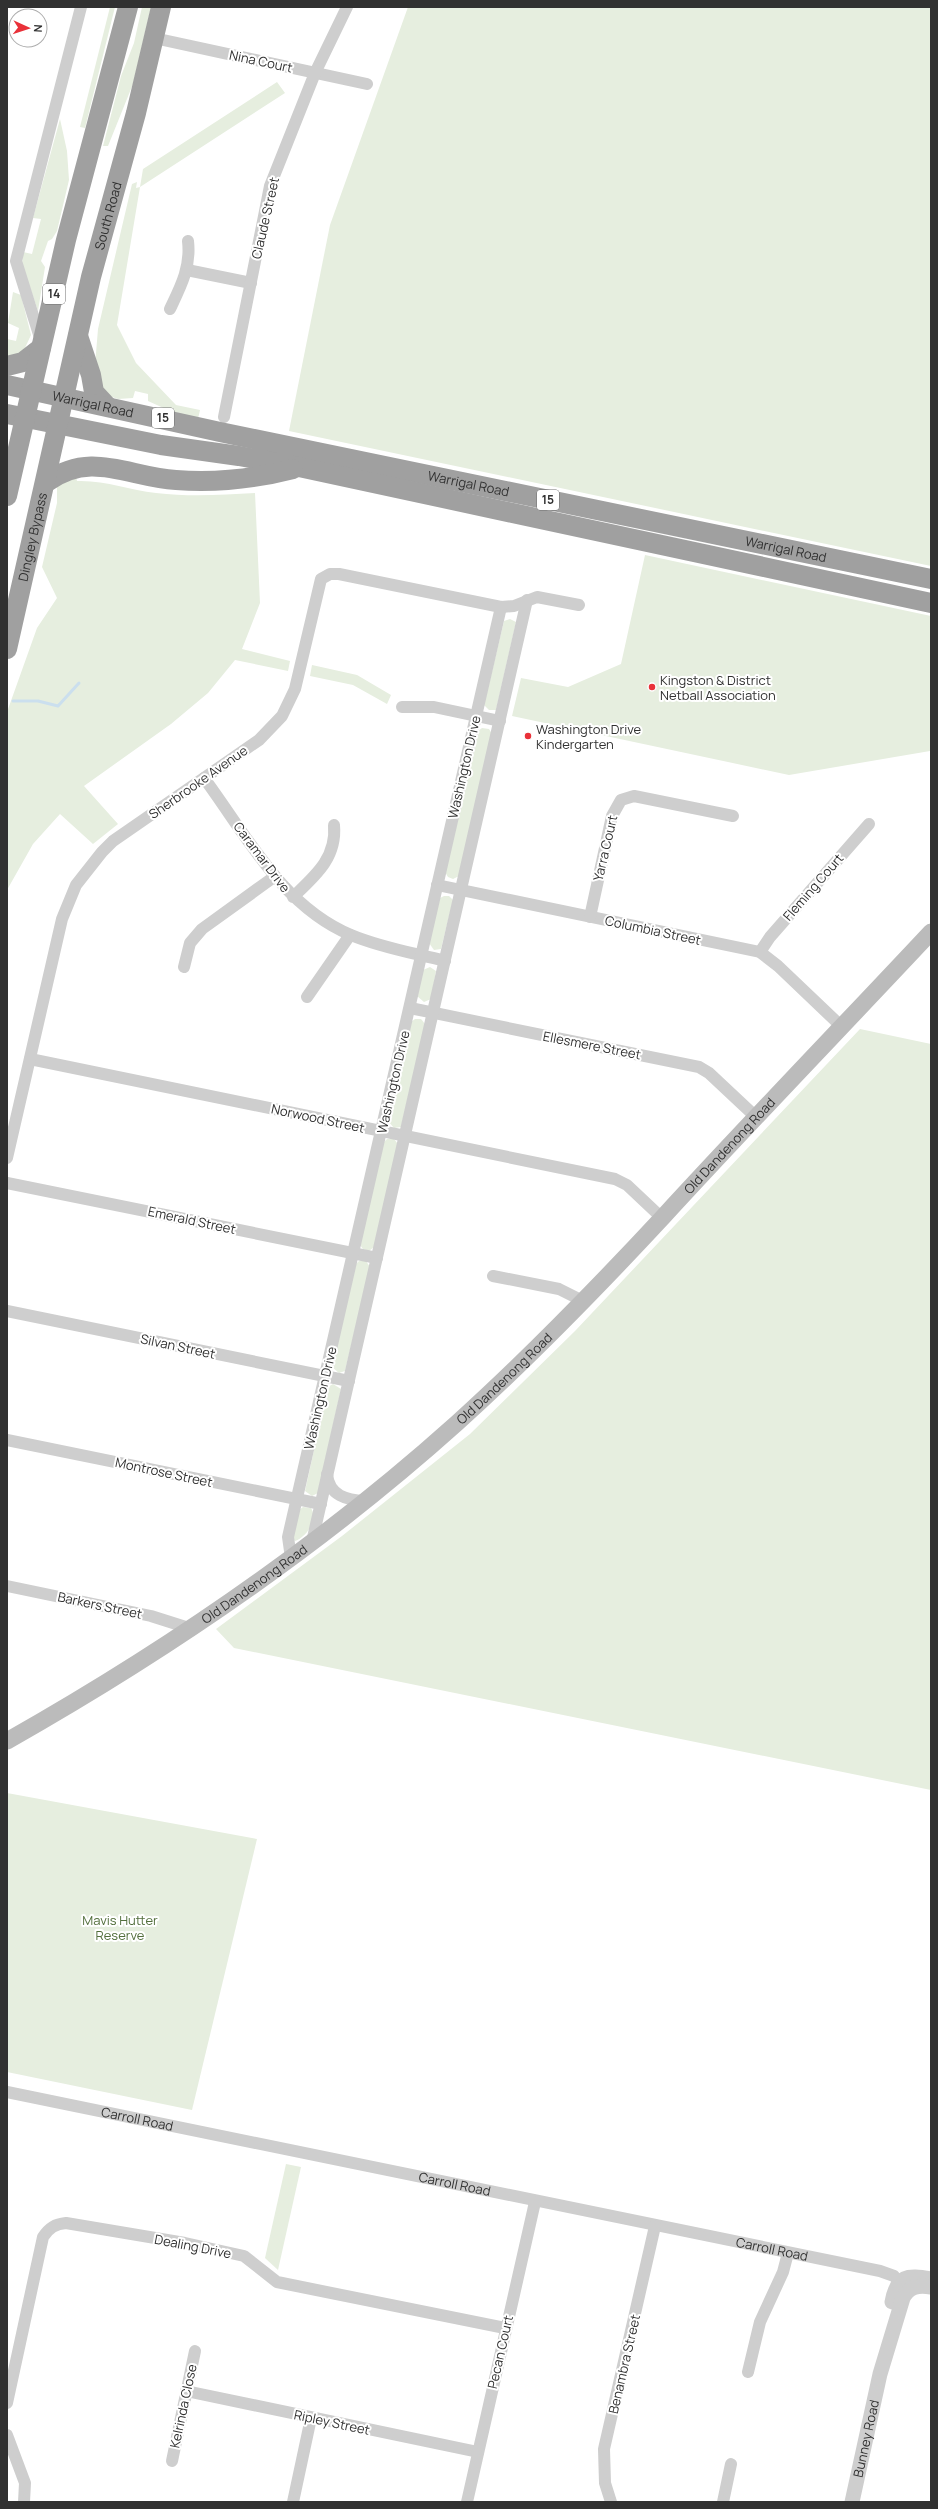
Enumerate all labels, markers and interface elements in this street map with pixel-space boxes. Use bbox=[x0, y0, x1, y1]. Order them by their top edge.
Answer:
north arrow bbox=[8, 8, 48, 48]
text: N bbox=[31, 24, 46, 33]
street label: Nina Court bbox=[228, 46, 294, 76]
street label: Claude Street bbox=[247, 175, 283, 261]
street label: South Road bbox=[90, 180, 126, 252]
road number: 14 bbox=[43, 284, 65, 304]
street label: Warrigal Road bbox=[51, 386, 135, 422]
road number: 15 bbox=[152, 408, 174, 428]
street label: Warrigal Road bbox=[426, 466, 511, 501]
street label: Dingley Bypass bbox=[14, 490, 51, 583]
road number: 15 bbox=[537, 490, 559, 510]
street label: Warrigal Road bbox=[744, 532, 828, 566]
place label: Kingston & District Netball Association bbox=[660, 671, 776, 704]
marker: Kingston & District Netball Association bbox=[647, 682, 657, 692]
street label: Washington Drive bbox=[443, 713, 485, 820]
place label: Washington Drive Kindergarten bbox=[536, 720, 642, 753]
marker: Washington Drive Kindergarten bbox=[523, 731, 533, 741]
street label: Sherbrooke Avenue bbox=[145, 741, 251, 823]
street label: Yarra Court bbox=[589, 813, 621, 883]
street label: Caramar Drive bbox=[230, 818, 295, 896]
street label: Fleming Court bbox=[779, 850, 847, 924]
street label: Columbia Street bbox=[603, 911, 703, 949]
street label: Ellesmere Street bbox=[541, 1027, 643, 1063]
street label: Washington Drive bbox=[372, 1028, 414, 1135]
street label: Old Dandenong Road bbox=[680, 1094, 779, 1198]
street label: Norwood Street bbox=[270, 1099, 366, 1137]
street label: Emerald Street bbox=[147, 1202, 237, 1238]
street label: Silvan Street bbox=[139, 1329, 217, 1363]
street label: Old Dandenong Road bbox=[452, 1329, 556, 1428]
street label: Washington Drive bbox=[299, 1344, 341, 1451]
street label: Montrose Street bbox=[114, 1453, 214, 1491]
street label: Old Dandenong Road bbox=[198, 1540, 311, 1628]
street label: Barkers Street bbox=[56, 1587, 144, 1623]
park label: Mavis Hutter Reserve bbox=[82, 1911, 158, 1944]
street label: Carroll Road bbox=[100, 2103, 175, 2135]
street label: Carroll Road bbox=[417, 2168, 492, 2200]
street label: Dealing Drive bbox=[153, 2230, 233, 2262]
street label: Carroll Road bbox=[734, 2233, 810, 2265]
street label: Benambra Street bbox=[604, 2313, 644, 2415]
street label: Pecan Court bbox=[483, 2314, 517, 2390]
street label: Kelrinda Close bbox=[165, 2362, 201, 2450]
street label: Bunney Road bbox=[849, 2398, 883, 2479]
street label: Ripley Street bbox=[292, 2405, 372, 2439]

